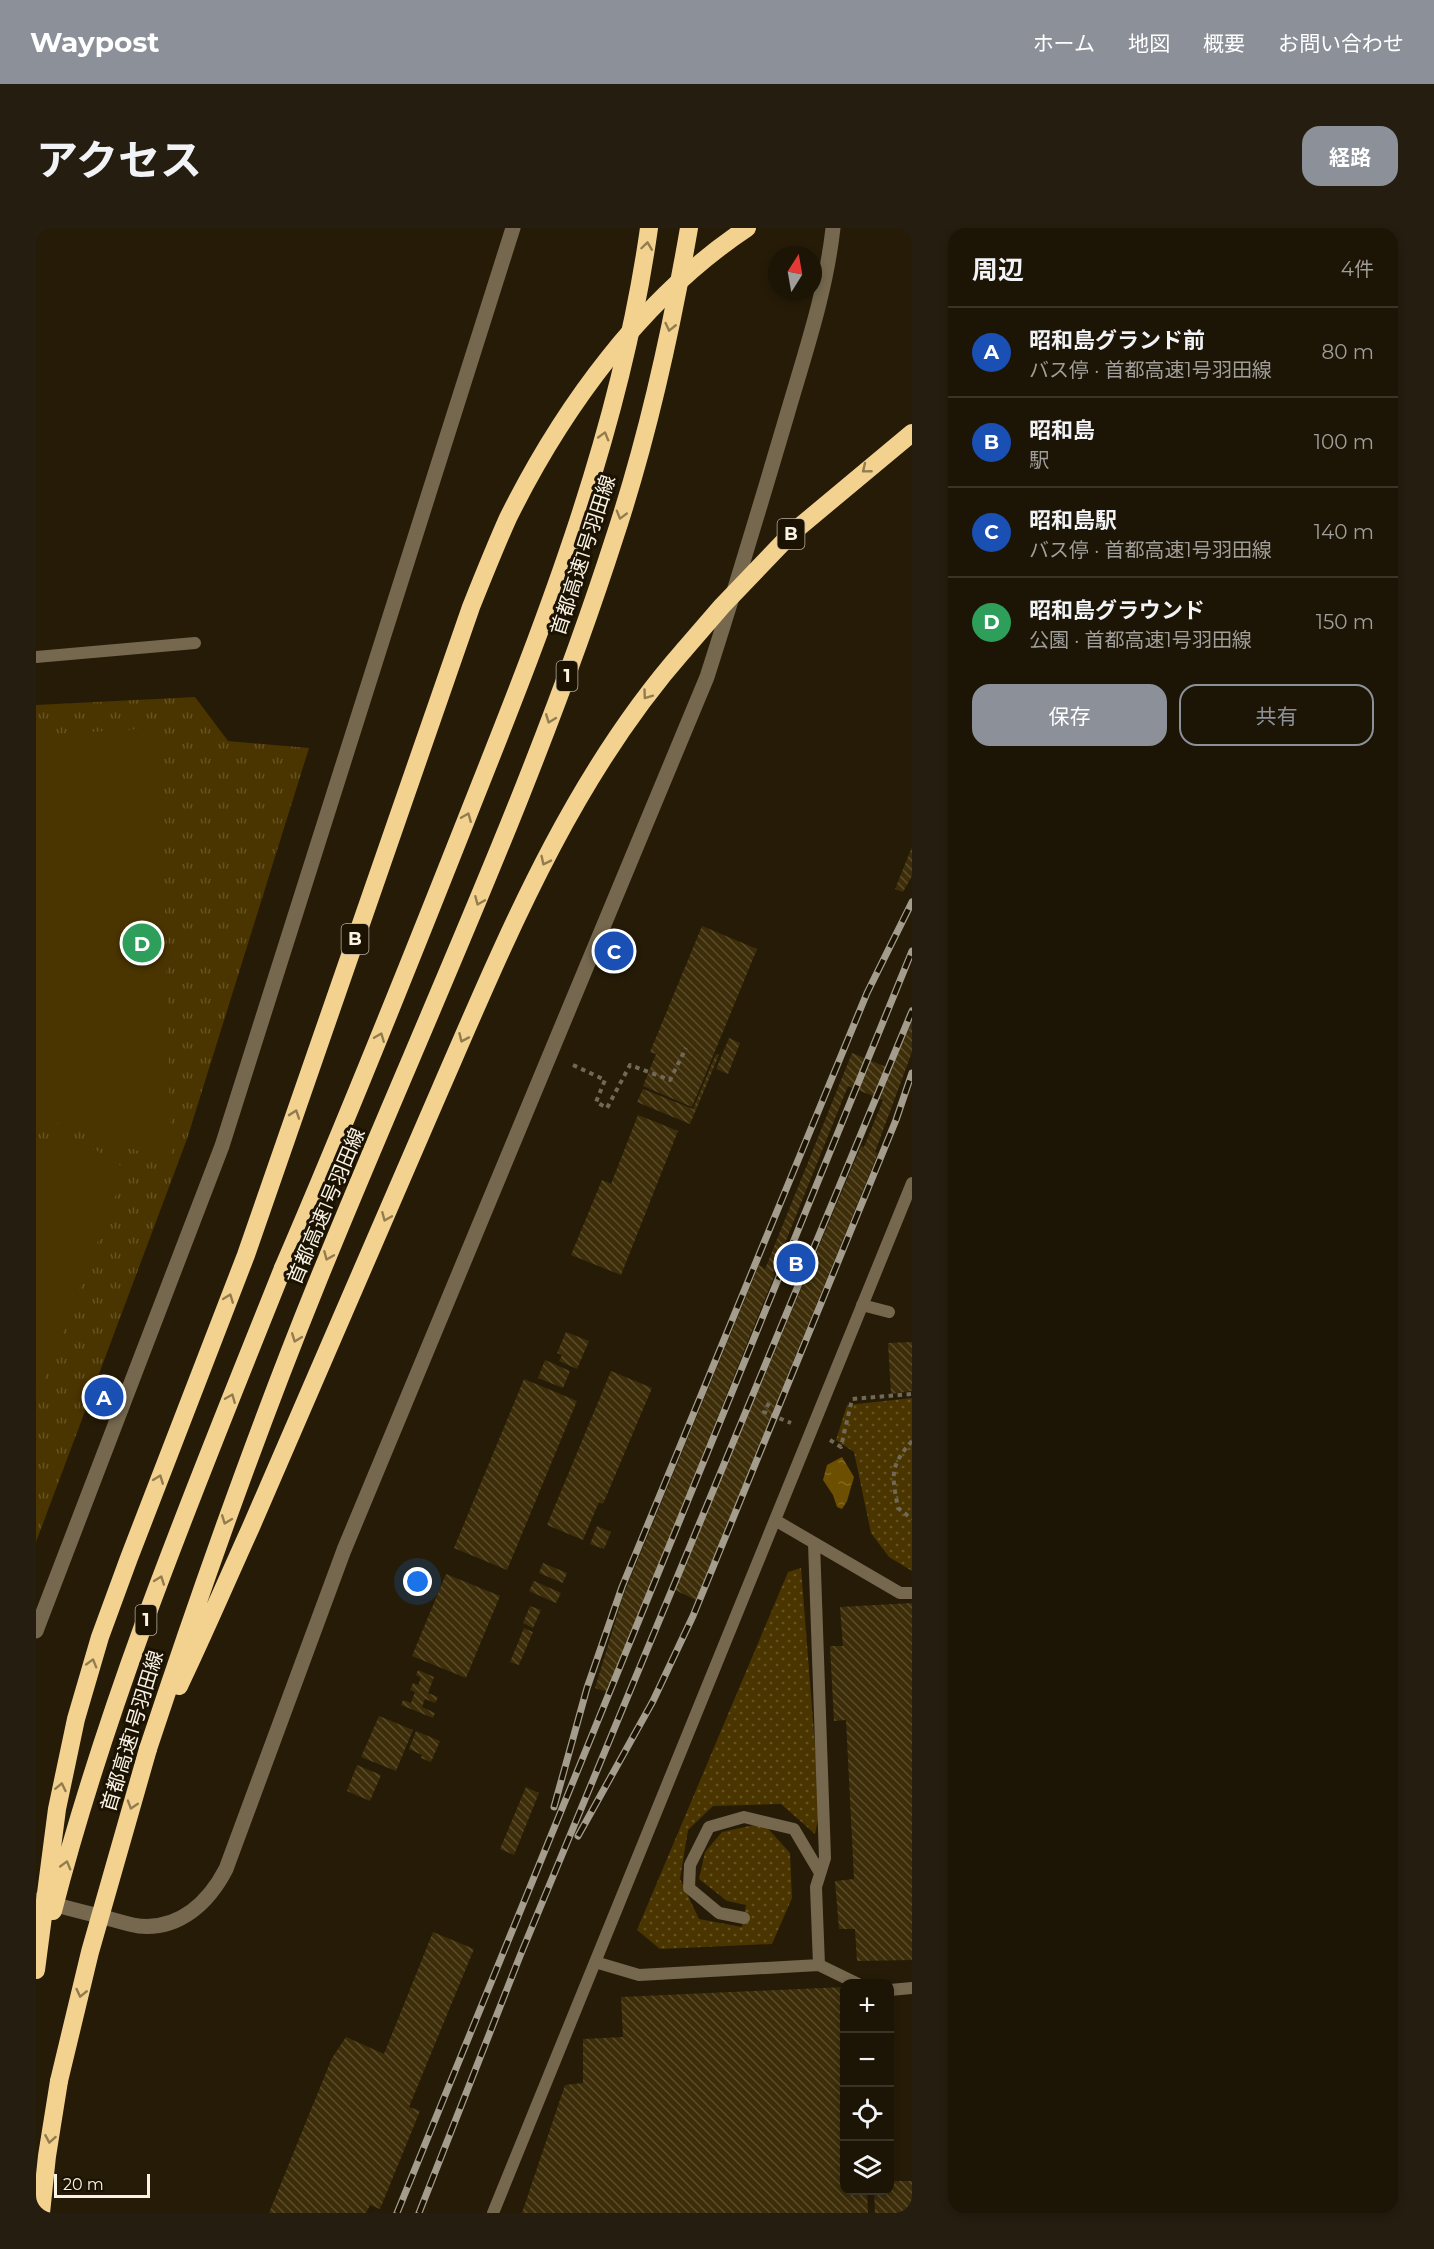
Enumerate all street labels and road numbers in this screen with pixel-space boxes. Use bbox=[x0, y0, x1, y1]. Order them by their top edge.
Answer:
street label: 首都高速1号羽田線 bbox=[546, 472, 620, 638]
road number: B bbox=[778, 519, 804, 549]
road number: 1 bbox=[556, 661, 578, 691]
road number: B bbox=[342, 924, 368, 954]
street label: 首都高速1号羽田線 bbox=[282, 1124, 370, 1288]
road number: 1 bbox=[136, 1605, 156, 1635]
street label: 首都高速1号羽田線 bbox=[96, 1648, 168, 1814]

